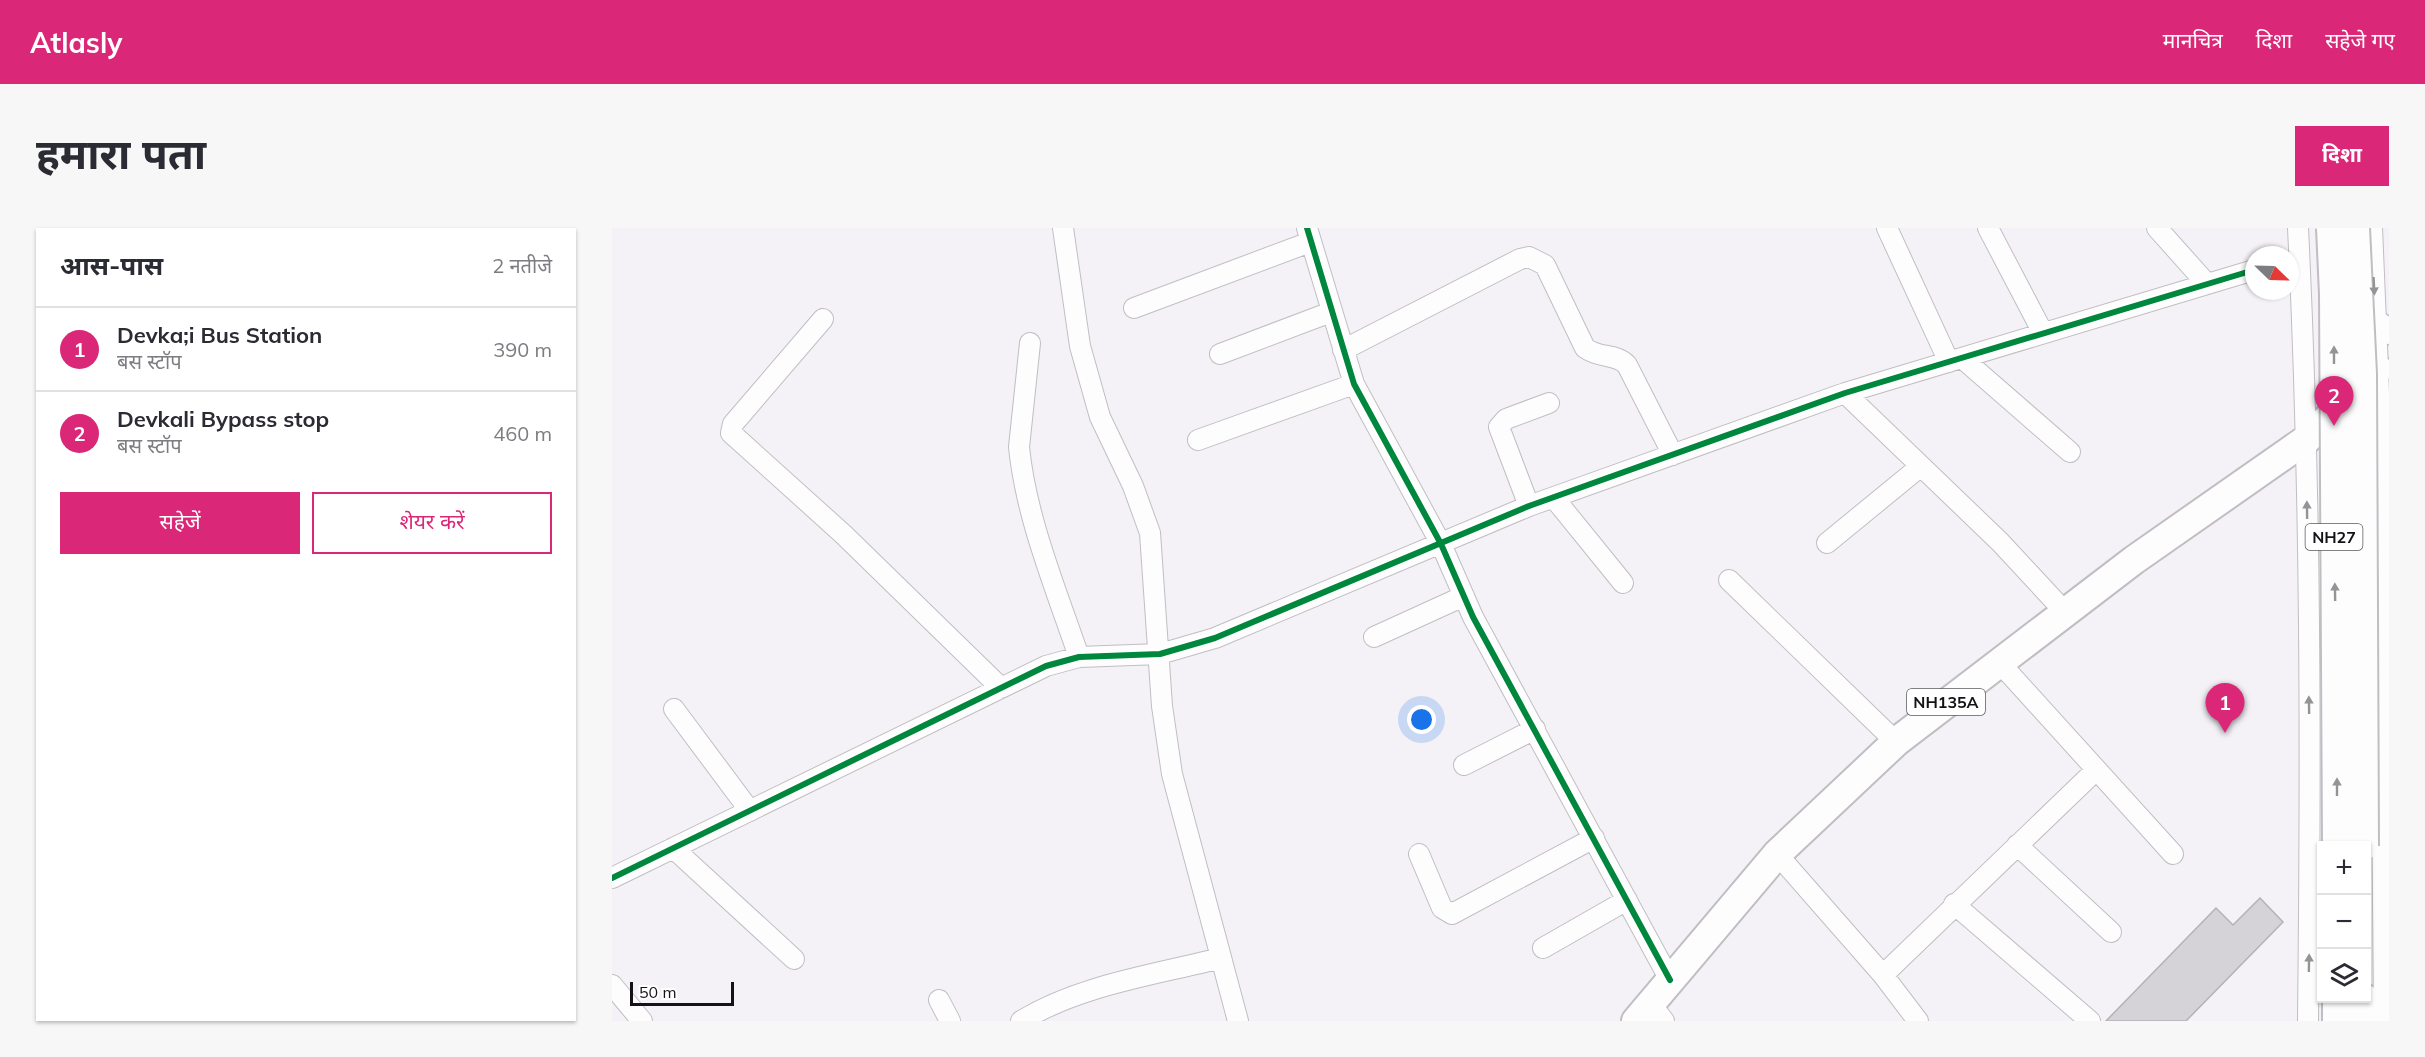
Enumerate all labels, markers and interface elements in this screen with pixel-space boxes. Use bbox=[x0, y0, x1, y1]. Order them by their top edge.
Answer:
text: Atlasly bbox=[30, 25, 122, 60]
text: मानचित्र bbox=[2163, 27, 2223, 53]
text: दिशा bbox=[2256, 27, 2292, 53]
text: सहेजे गए bbox=[2325, 27, 2395, 53]
button: दिशा bbox=[2295, 126, 2389, 186]
text: हमारा पता bbox=[36, 127, 206, 180]
north arrow bbox=[2245, 246, 2299, 300]
text: आस-पास bbox=[60, 249, 163, 282]
text: 2 नतीजे bbox=[492, 253, 552, 278]
one-way arrow bbox=[2370, 277, 2379, 296]
text: Devka;i Bus Station bbox=[117, 321, 322, 349]
text: 1 bbox=[74, 337, 86, 362]
text: 390 m bbox=[493, 337, 552, 362]
one-way arrow bbox=[2329, 346, 2339, 365]
text: बस स्टॉप bbox=[117, 349, 182, 374]
pin: 2 bbox=[2314, 376, 2354, 426]
text: Devkali Bypass stop bbox=[117, 405, 329, 433]
text: 2 bbox=[74, 421, 86, 446]
text: 460 m bbox=[493, 421, 552, 446]
text: बस स्टॉप bbox=[117, 433, 182, 458]
button: सहेजें bbox=[60, 492, 300, 554]
button: शेयर करें bbox=[312, 492, 552, 554]
one-way arrow bbox=[2303, 500, 2312, 519]
road number: NH27 bbox=[2306, 524, 2362, 550]
one-way arrow bbox=[2330, 583, 2340, 602]
pin: 1 bbox=[2206, 684, 2244, 733]
road number: NH135A bbox=[1907, 689, 1985, 715]
one-way arrow bbox=[2304, 695, 2314, 714]
your location bbox=[1407, 705, 1436, 734]
one-way arrow bbox=[2332, 778, 2342, 797]
map controls bbox=[2317, 841, 2371, 1003]
button: + bbox=[2317, 841, 2371, 895]
button: − bbox=[2317, 895, 2371, 949]
button: layers bbox=[2317, 949, 2371, 1003]
one-way arrow bbox=[2304, 953, 2314, 972]
scale bar bbox=[630, 979, 734, 1006]
text: 50 m bbox=[639, 982, 676, 1002]

